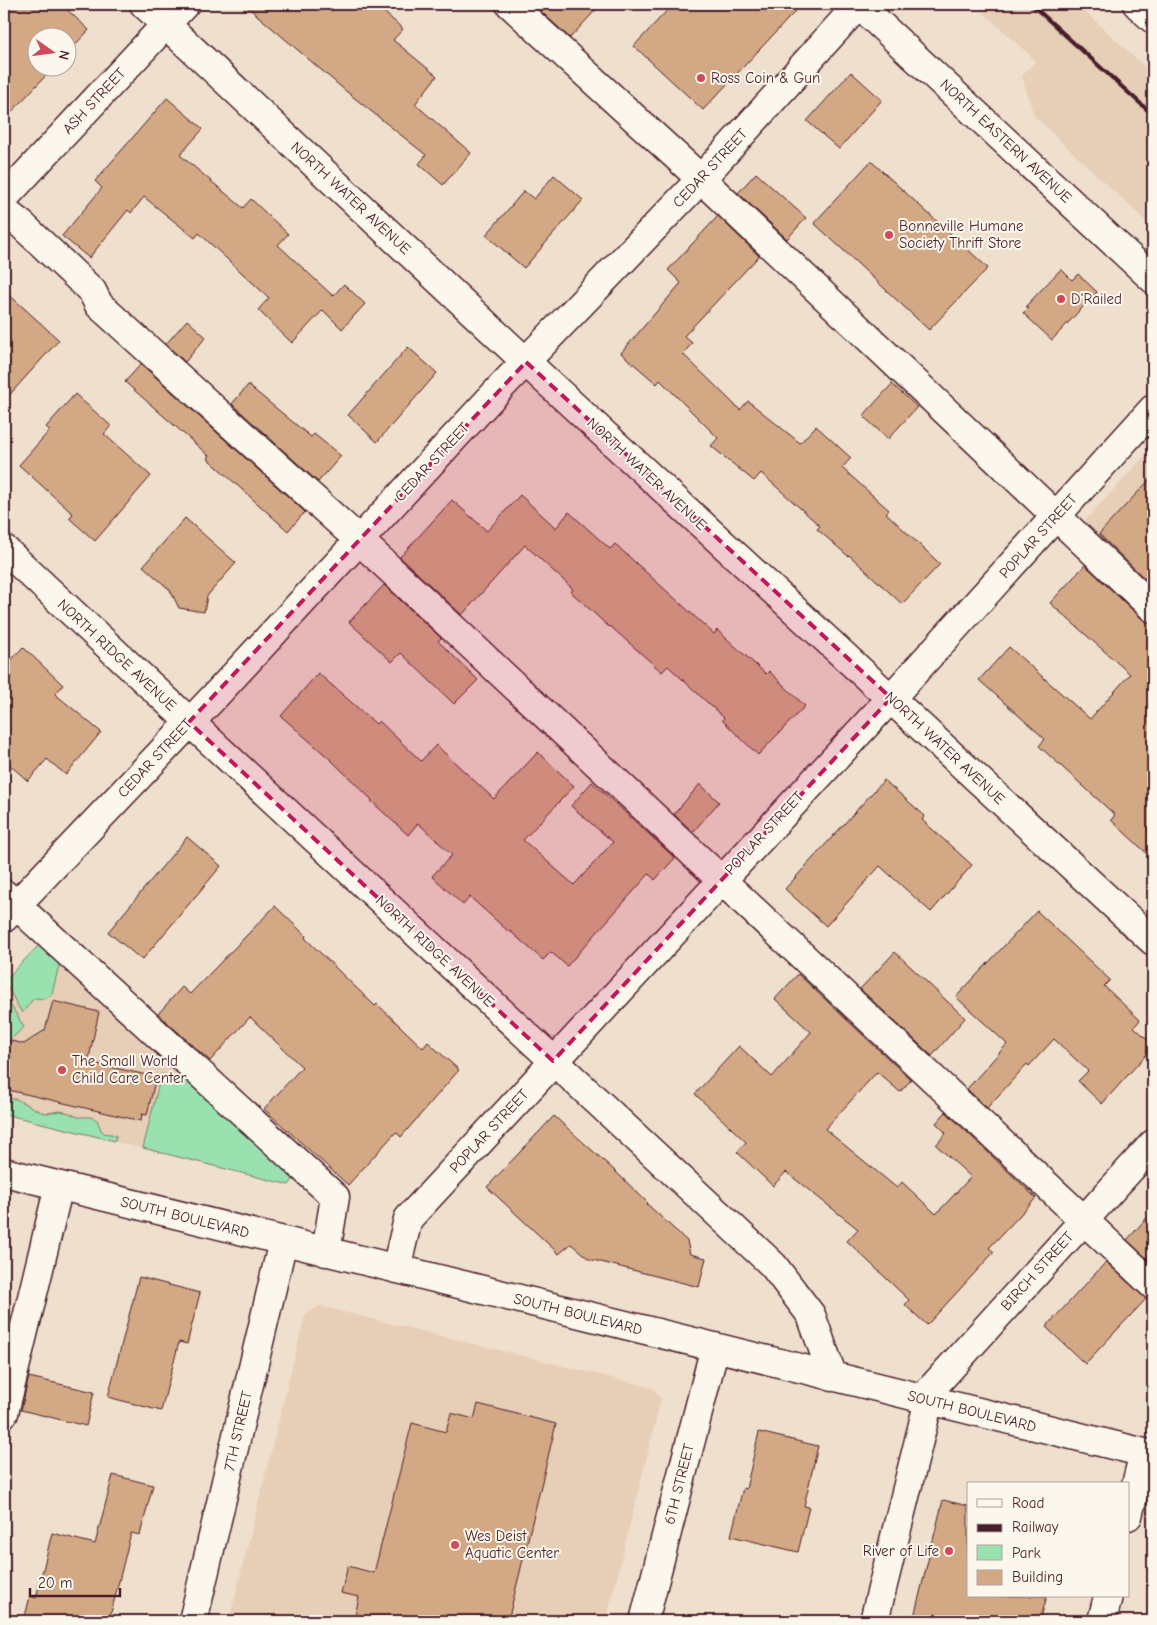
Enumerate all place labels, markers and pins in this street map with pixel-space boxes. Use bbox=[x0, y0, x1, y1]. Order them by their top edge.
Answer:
place label: Ross Coin & Gun bbox=[711, 69, 820, 87]
marker: Ross Coin & Gun bbox=[695, 72, 707, 84]
place label: Bonneville Humane Society Thrift Store bbox=[899, 217, 1024, 252]
marker: Bonneville Humane Society Thrift Store bbox=[883, 229, 895, 241]
place label: D'Railed bbox=[1071, 290, 1122, 308]
marker: D'Railed bbox=[1055, 293, 1067, 305]
place label: The Small World Child Care Center bbox=[72, 1052, 186, 1087]
marker: The Small World Child Care Center bbox=[56, 1064, 68, 1076]
place label: Wes Deist Aquatic Center bbox=[465, 1527, 559, 1562]
marker: Wes Deist Aquatic Center bbox=[449, 1539, 461, 1551]
place label: River of Life bbox=[863, 1542, 939, 1560]
marker: River of Life bbox=[943, 1545, 955, 1557]

